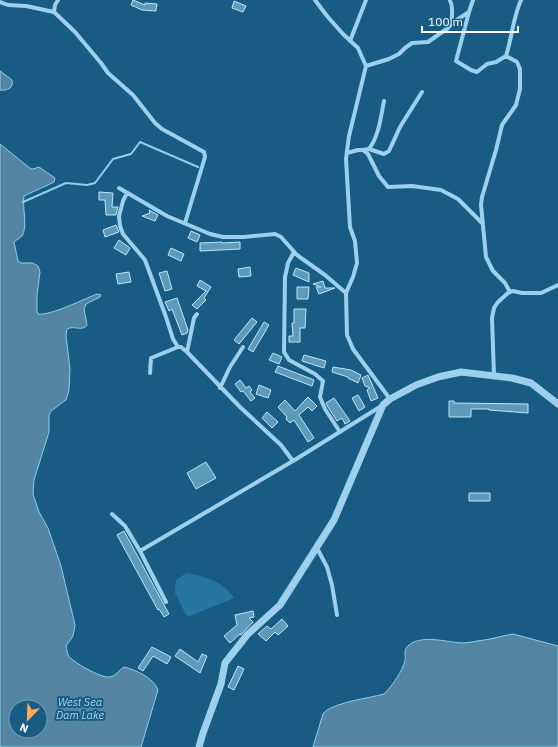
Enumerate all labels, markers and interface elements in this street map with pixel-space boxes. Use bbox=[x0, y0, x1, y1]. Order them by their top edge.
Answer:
scale bar bbox=[422, 8, 518, 34]
text: 100 m bbox=[428, 14, 463, 29]
water label: West Sea Dam Lake bbox=[56, 695, 104, 722]
north arrow bbox=[8, 699, 48, 739]
text: N bbox=[18, 720, 30, 736]

